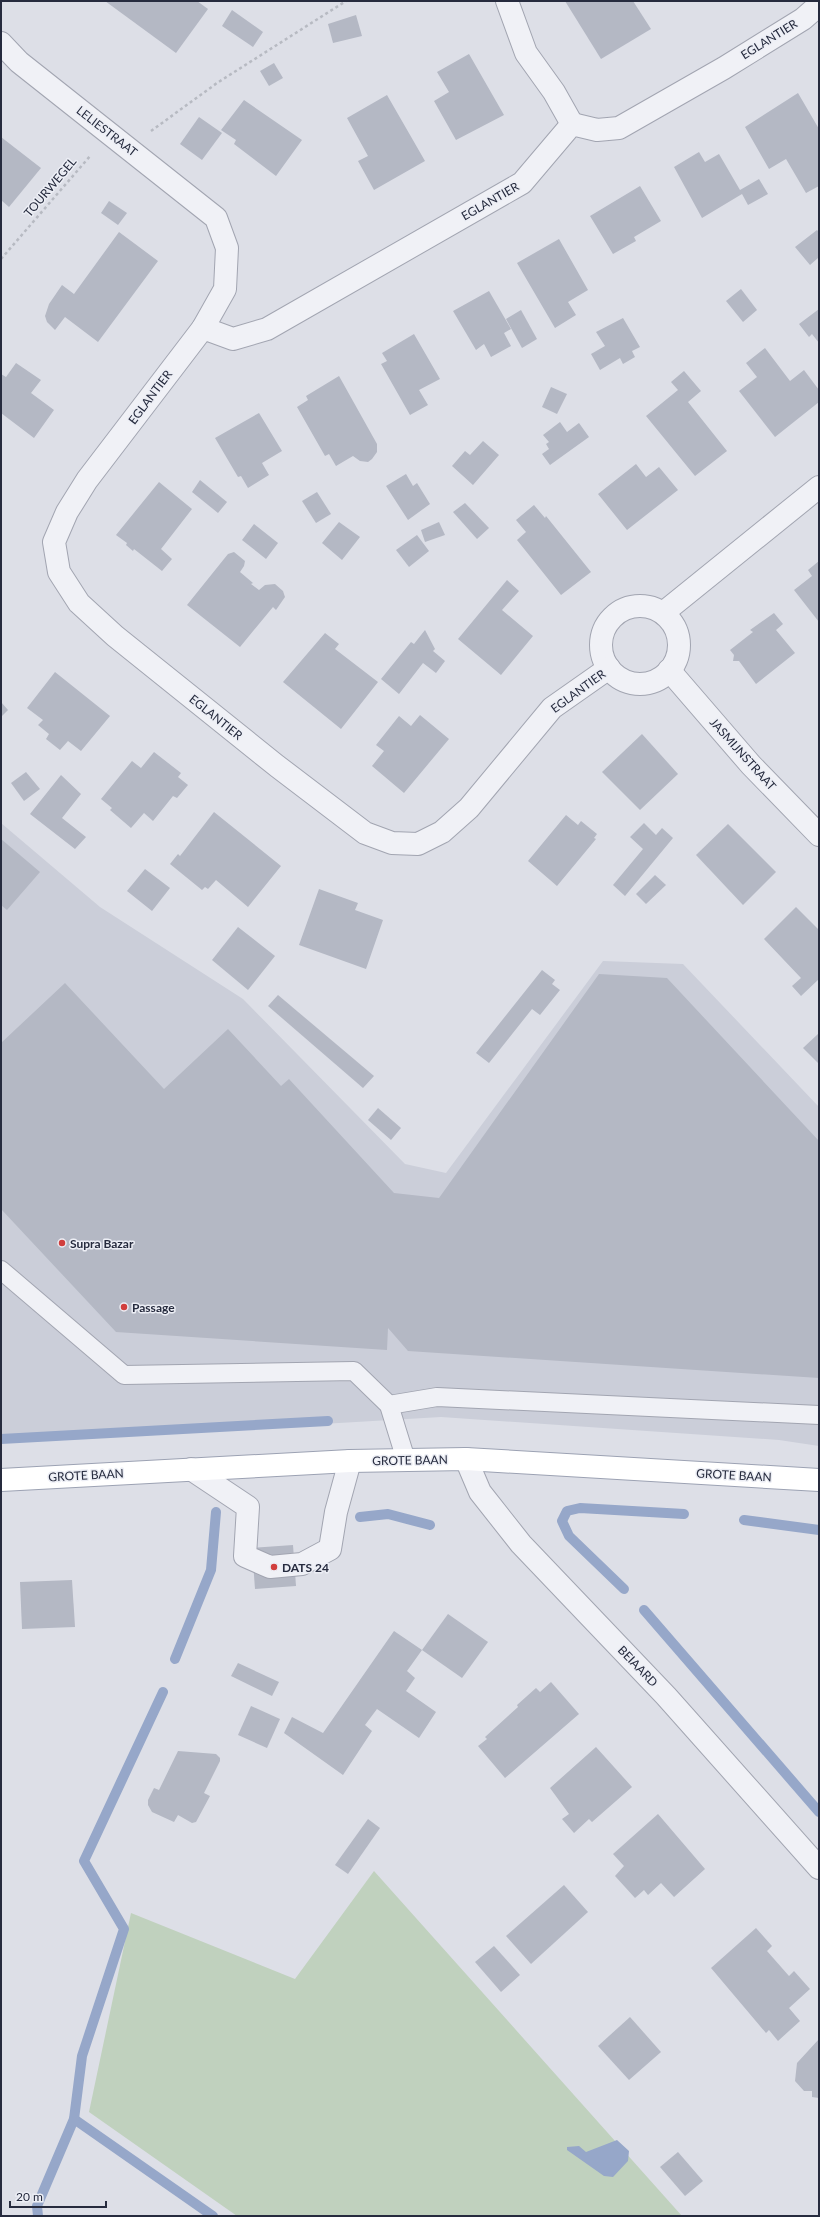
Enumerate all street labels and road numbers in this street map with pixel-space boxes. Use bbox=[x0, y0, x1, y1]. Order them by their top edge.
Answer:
street label: EGLANTIER bbox=[738, 15, 800, 62]
street label: LELIESTRAAT bbox=[74, 103, 140, 159]
street label: TOURWEGEL bbox=[21, 154, 79, 220]
street label: EGLANTIER bbox=[459, 178, 522, 223]
street label: EGLANTIER bbox=[125, 367, 175, 427]
street label: EGLANTIER bbox=[548, 666, 609, 716]
street label: EGLANTIER bbox=[186, 691, 246, 743]
street label: JASMIJNSTRAAT bbox=[707, 715, 779, 793]
street label: GROTE BAAN bbox=[372, 1452, 448, 1468]
street label: GROTE BAAN bbox=[48, 1466, 124, 1484]
street label: GROTE BAAN bbox=[696, 1466, 772, 1484]
street label: BEIAARD bbox=[615, 1642, 661, 1690]

